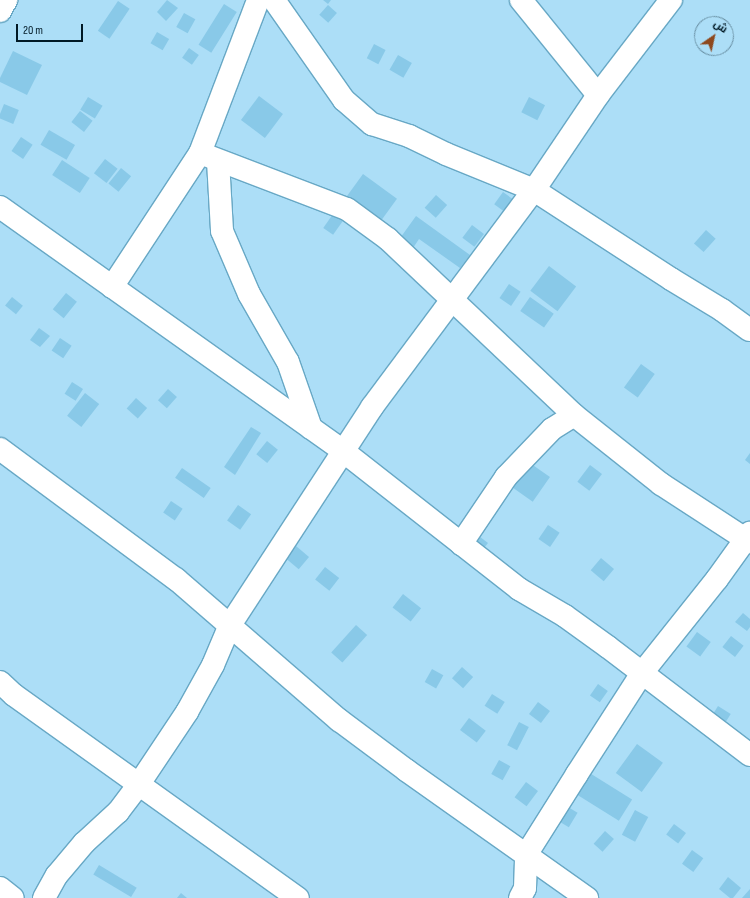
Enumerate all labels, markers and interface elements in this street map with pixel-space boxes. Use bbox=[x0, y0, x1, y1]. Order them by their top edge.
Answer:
scale bar bbox=[18, 16, 85, 42]
north arrow bbox=[694, 16, 734, 56]
text: ش bbox=[711, 17, 730, 36]
text: 20 m bbox=[23, 23, 43, 38]

